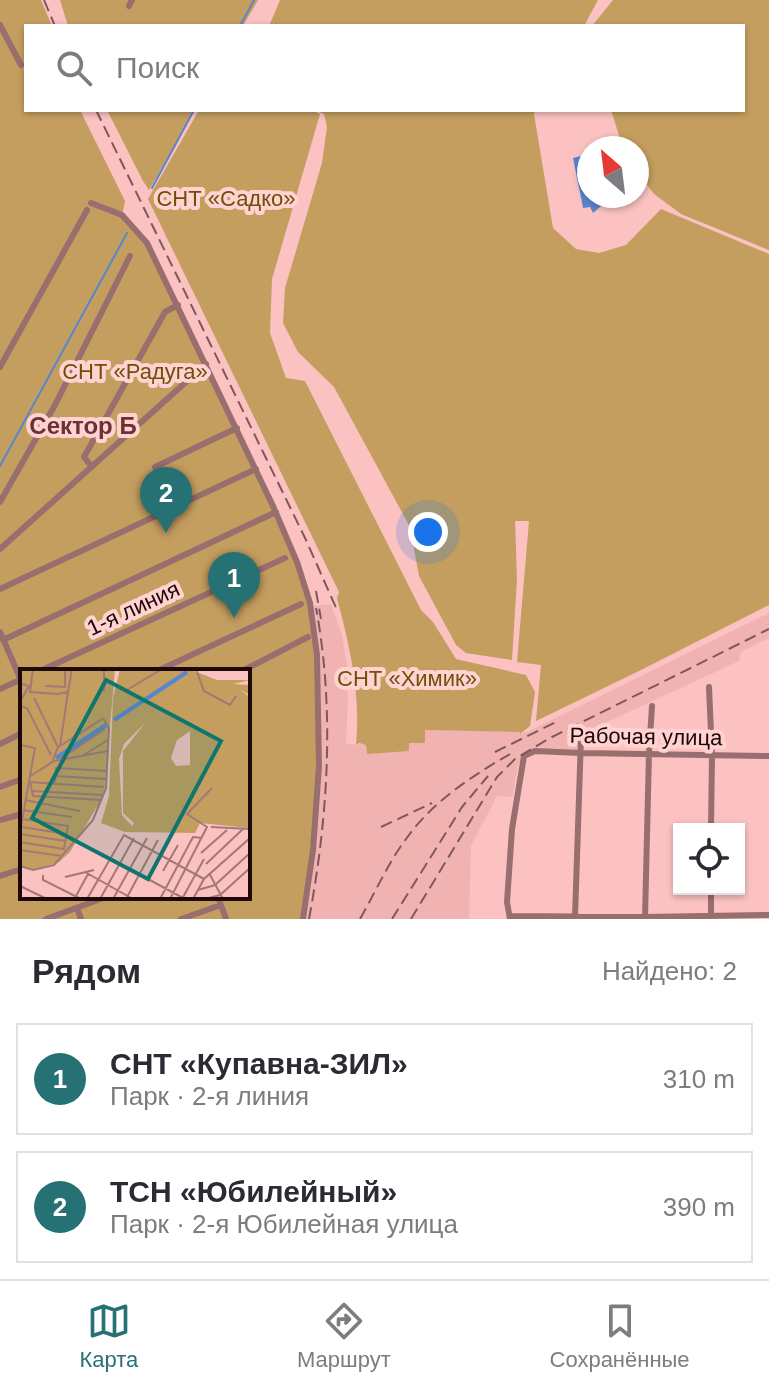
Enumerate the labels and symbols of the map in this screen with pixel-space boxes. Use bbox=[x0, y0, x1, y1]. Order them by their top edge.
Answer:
north arrow bbox=[577, 136, 649, 208]
park label: СНТ «Садко» bbox=[156, 186, 296, 211]
park label: СНТ «Радуга» bbox=[62, 359, 208, 384]
district label: Сектор Б bbox=[29, 412, 137, 439]
pin: 2 bbox=[140, 467, 192, 533]
your location bbox=[408, 512, 448, 552]
pin: 1 bbox=[208, 552, 260, 618]
street label: 1-я линия bbox=[83, 576, 183, 641]
park label: СНТ «Химик» bbox=[337, 666, 477, 691]
inset map bbox=[20, 669, 250, 899]
street label: Рабочая улица bbox=[569, 723, 723, 750]

